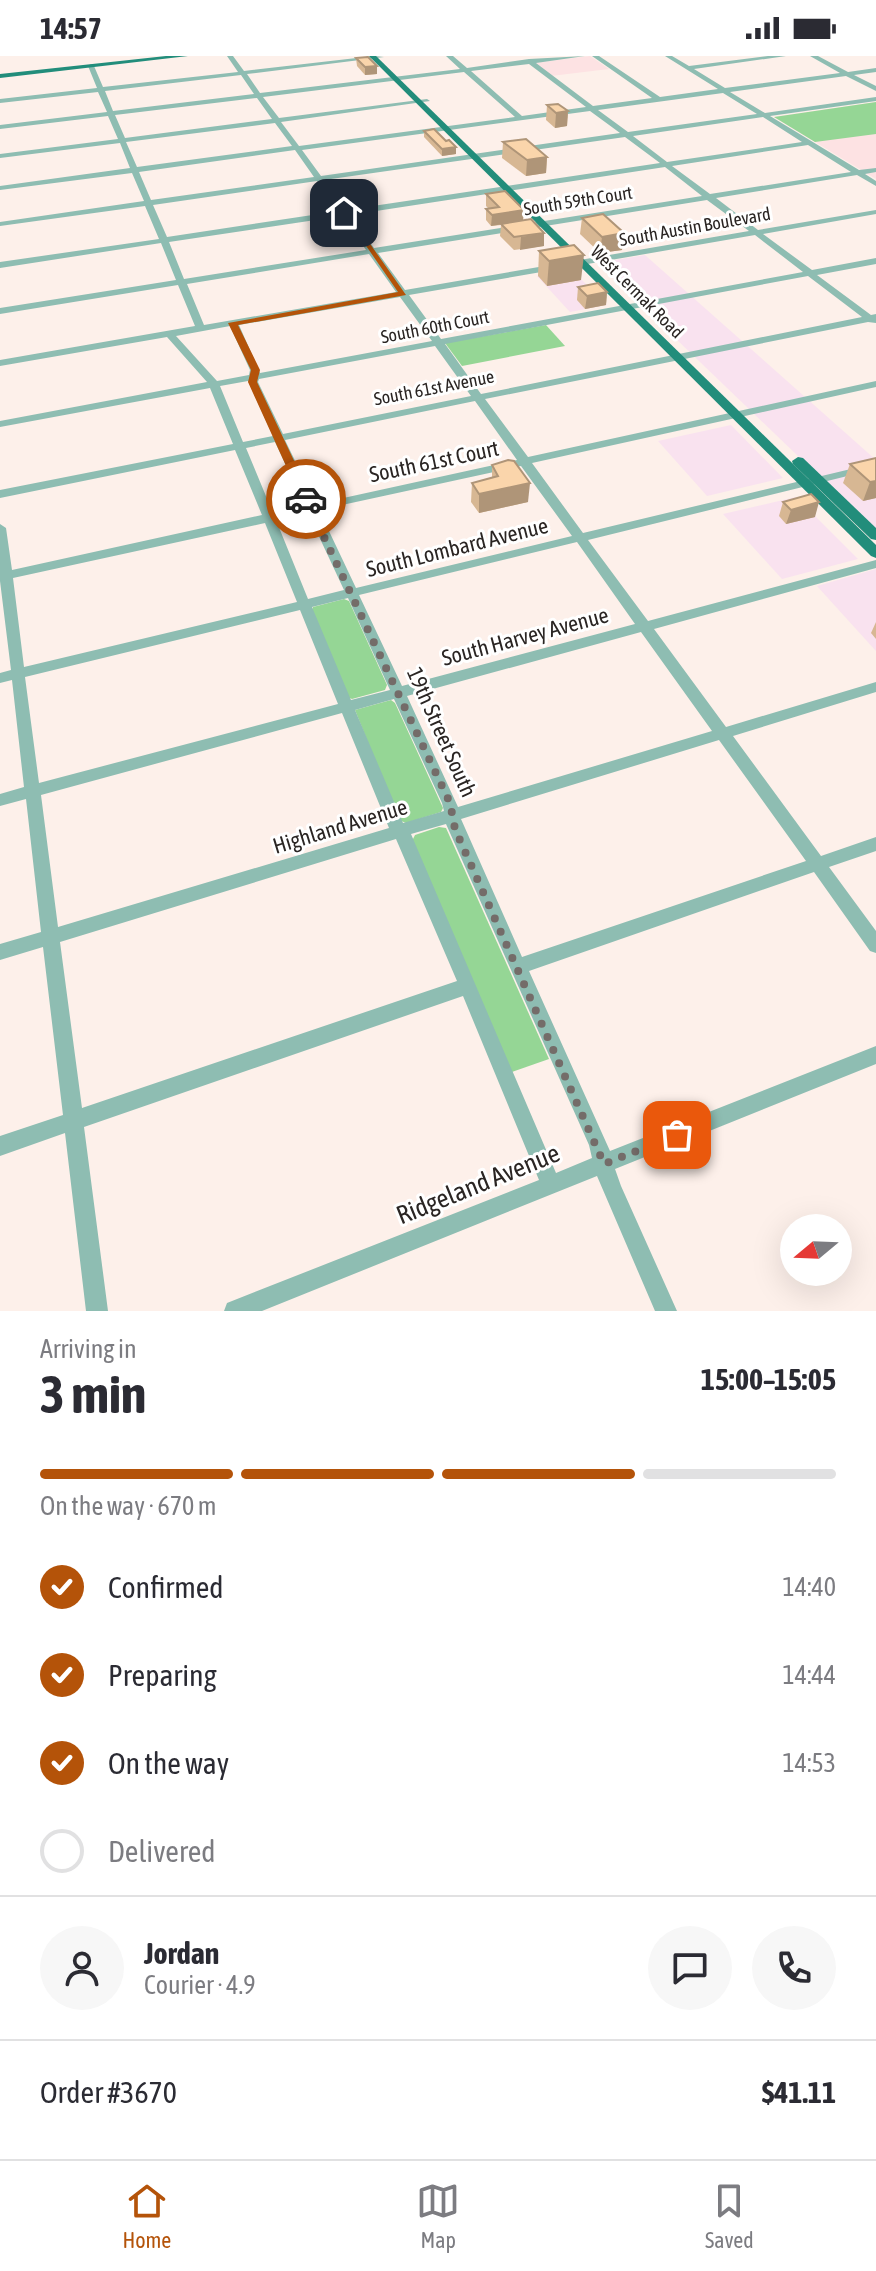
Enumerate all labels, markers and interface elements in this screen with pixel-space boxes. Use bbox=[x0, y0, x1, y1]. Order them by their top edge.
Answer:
text: 14:57 bbox=[40, 11, 102, 45]
pin bbox=[310, 179, 378, 247]
street label: South 59th Court bbox=[522, 182, 634, 219]
icon: home bbox=[322, 191, 366, 235]
street label: South Austin Boulevard bbox=[618, 203, 772, 250]
street label: West Cermak Road bbox=[587, 241, 688, 342]
street label: South 60th Court bbox=[379, 306, 491, 347]
street label: South 61st Avenue bbox=[372, 366, 496, 409]
street label: South 61st Court bbox=[367, 435, 501, 487]
courier bbox=[266, 459, 346, 539]
icon: car bbox=[284, 477, 328, 521]
street label: South Lombard Avenue bbox=[363, 512, 551, 582]
street label: South Harvey Avenue bbox=[439, 601, 611, 671]
street label: 19th Street South bbox=[402, 663, 482, 801]
street label: Highland Avenue bbox=[270, 793, 410, 859]
pin bbox=[643, 1101, 711, 1169]
icon: bag bbox=[655, 1113, 699, 1157]
street label: Ridgeland Avenue bbox=[392, 1138, 564, 1230]
north arrow bbox=[780, 1214, 852, 1286]
map controls bbox=[780, 1214, 852, 1286]
text: Arriving in bbox=[40, 1334, 137, 1364]
text: 15:00–15:05 bbox=[701, 1362, 836, 1396]
text: 3 min bbox=[40, 1364, 146, 1424]
text: On the way · 670 m bbox=[40, 1491, 217, 1521]
icon: check bbox=[40, 1565, 84, 1609]
text: Confirmed bbox=[108, 1570, 223, 1604]
text: 14:40 bbox=[782, 1572, 836, 1602]
icon: check bbox=[40, 1653, 84, 1697]
text: Preparing bbox=[108, 1658, 217, 1692]
text: 14:44 bbox=[782, 1660, 836, 1690]
icon: check bbox=[40, 1741, 84, 1785]
text: On the way bbox=[108, 1746, 229, 1780]
text: 14:53 bbox=[782, 1748, 836, 1778]
text: Delivered bbox=[108, 1834, 216, 1868]
button: person bbox=[40, 1926, 124, 2010]
button: chat bbox=[648, 1926, 732, 2010]
button: phone bbox=[752, 1926, 836, 2010]
text: Jordan bbox=[144, 1936, 219, 1970]
text: Courier · 4.9 bbox=[144, 1970, 255, 2000]
text: Order #3670 bbox=[40, 2075, 177, 2109]
text: $41.11 bbox=[762, 2075, 836, 2109]
tab: Home bbox=[122, 2179, 171, 2253]
tab: Map bbox=[416, 2179, 460, 2253]
tab: Saved bbox=[705, 2179, 754, 2253]

